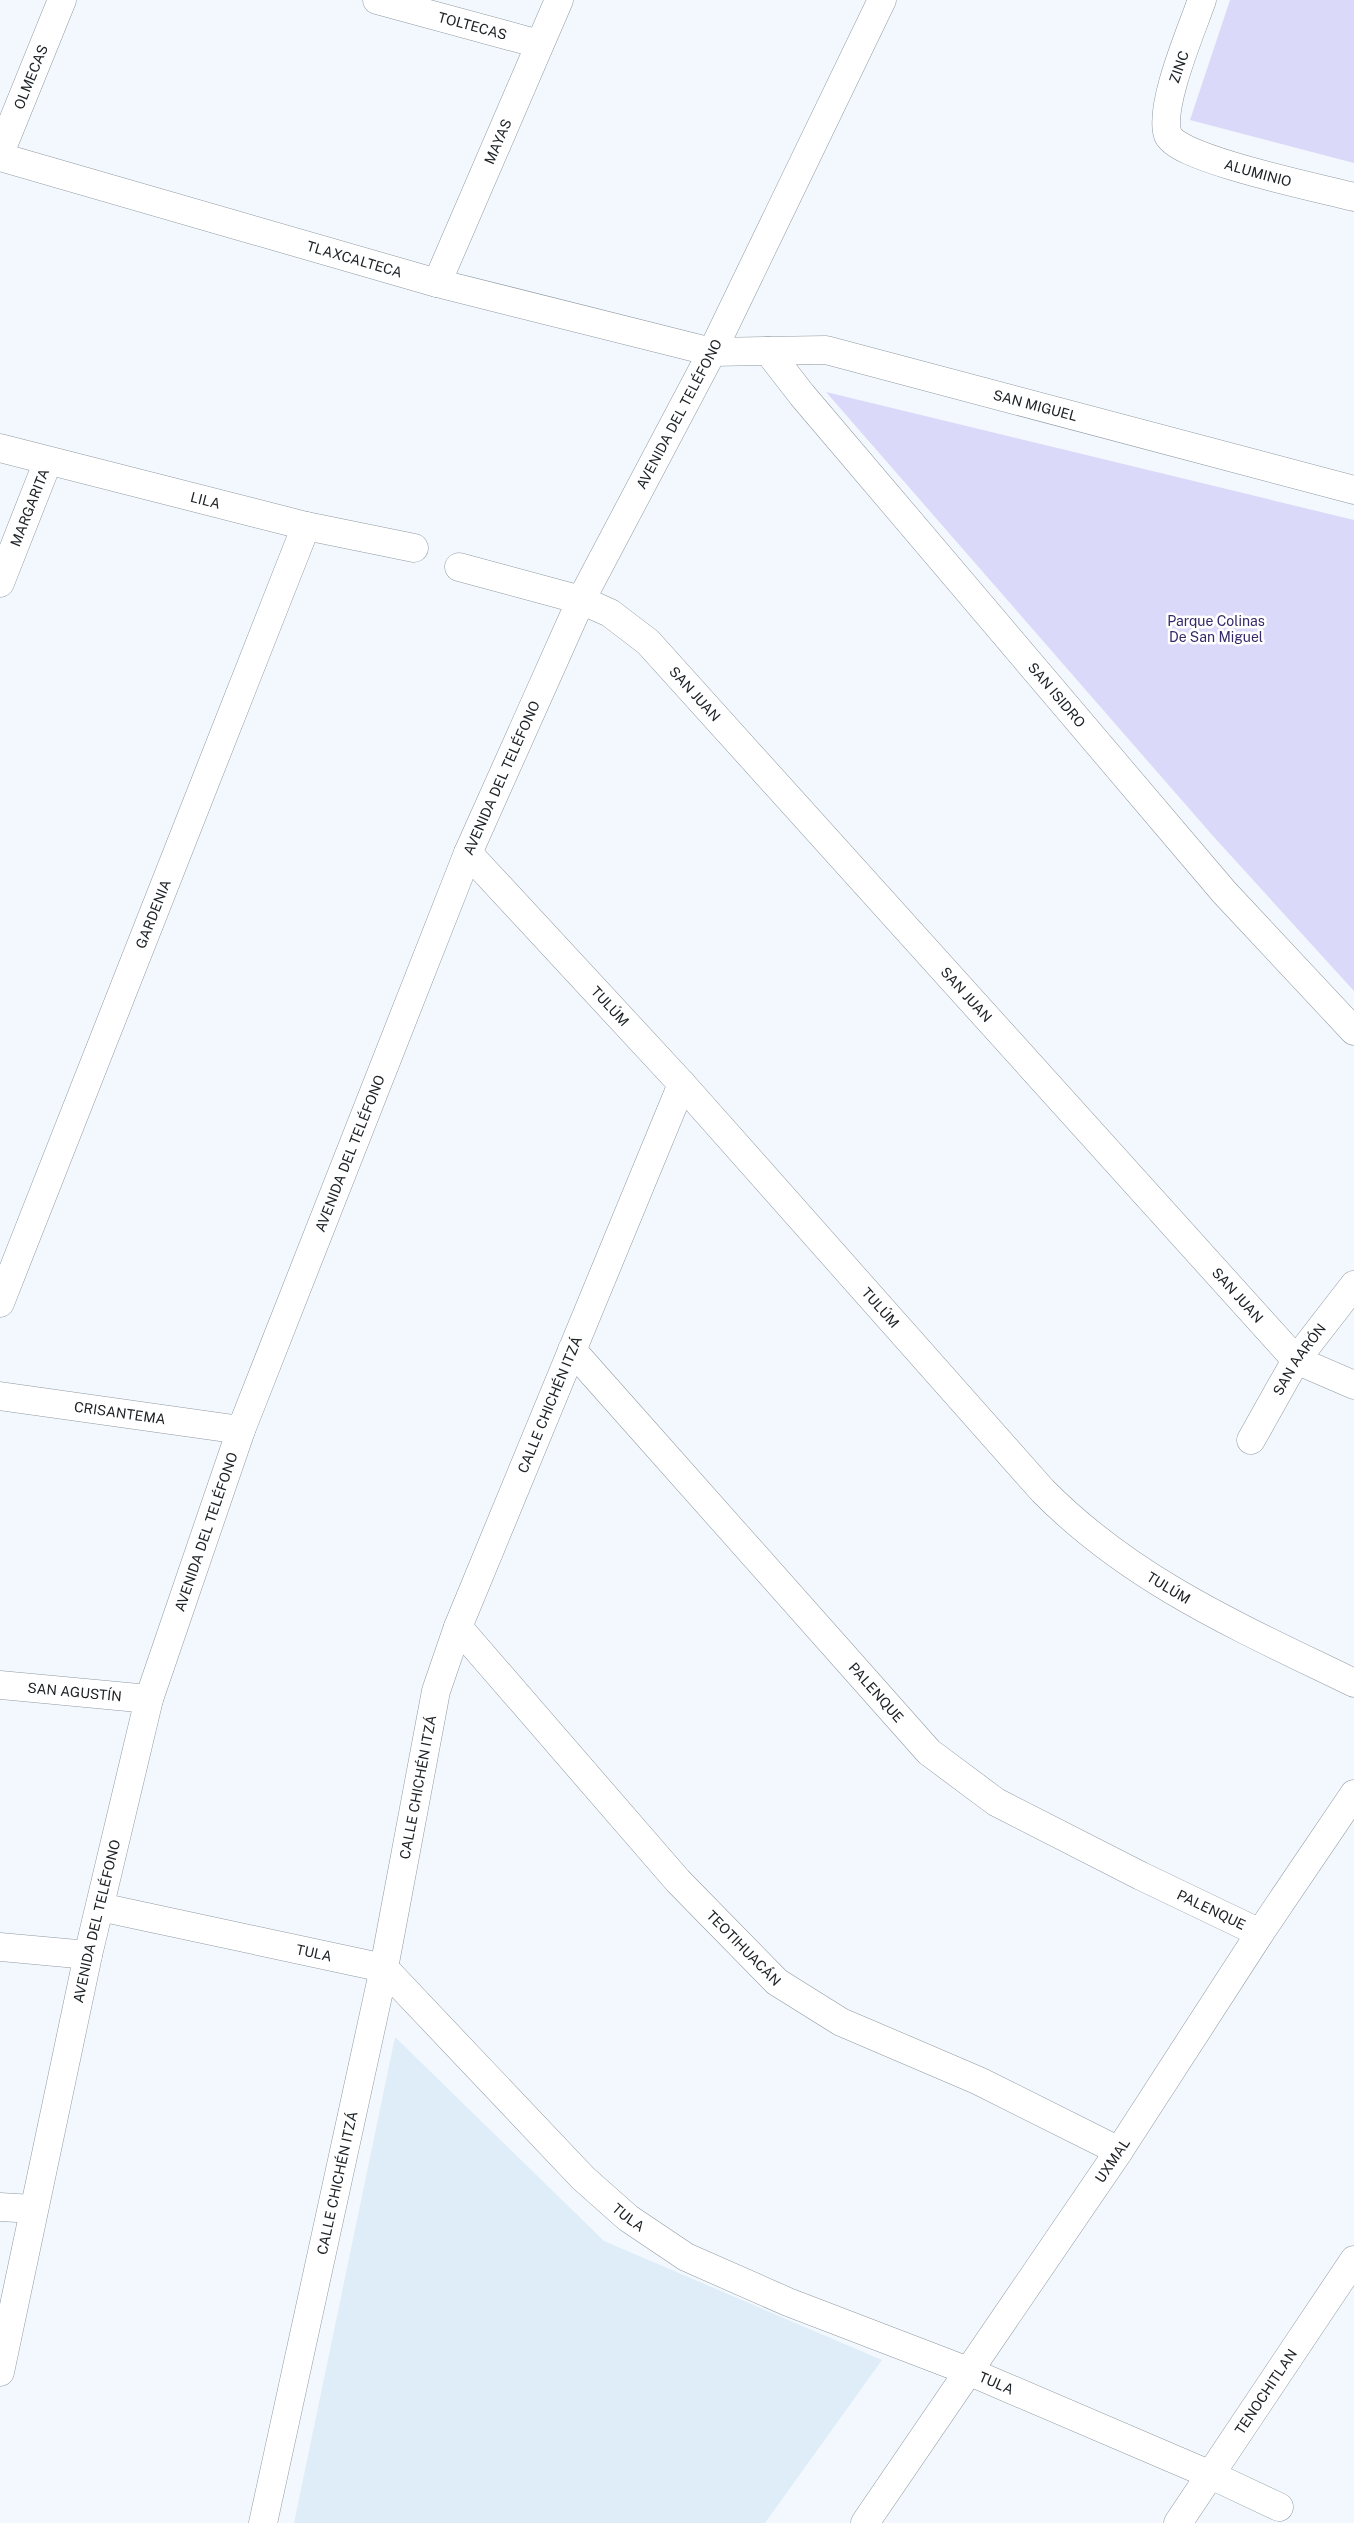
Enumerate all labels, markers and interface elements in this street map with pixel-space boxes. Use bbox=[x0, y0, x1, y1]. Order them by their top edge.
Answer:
street label: TOLTECAS bbox=[436, 9, 509, 43]
street label: OLMECAS bbox=[11, 42, 51, 112]
street label: ZINC bbox=[1166, 49, 1192, 85]
street label: MAYAS bbox=[481, 116, 515, 167]
street label: ALUMINIO bbox=[1222, 156, 1293, 190]
street label: TLAXCALTECA bbox=[305, 238, 404, 281]
street label: AVENIDA DEL TELÉFONO bbox=[633, 337, 725, 492]
street label: SAN MIGUEL bbox=[992, 387, 1079, 424]
street label: MARGARITA bbox=[7, 466, 52, 549]
street label: LILA bbox=[189, 489, 222, 512]
park label: Parque Colinas De San Miguel bbox=[1167, 613, 1265, 645]
street label: SAN ISIDRO bbox=[1025, 659, 1089, 730]
street label: SAN JUAN bbox=[666, 663, 724, 725]
street label: AVENIDA DEL TELÉFONO bbox=[460, 698, 543, 857]
street label: GARDENIA bbox=[132, 877, 174, 951]
street label: SAN JUAN bbox=[937, 964, 995, 1025]
street label: TULÚM bbox=[588, 983, 632, 1029]
street label: AVENIDA DEL TELÉFONO bbox=[312, 1073, 388, 1234]
street label: SAN JUAN bbox=[1209, 1265, 1266, 1326]
street label: TULÚM bbox=[859, 1284, 902, 1331]
street label: SAN AARÓN bbox=[1270, 1320, 1329, 1398]
street label: CALLE CHICHÉN ITZÁ bbox=[514, 1334, 585, 1475]
street label: CRISANTEMA bbox=[73, 1399, 167, 1427]
street label: AVENIDA DEL TELÉFONO bbox=[172, 1450, 241, 1614]
street label: TULÚM bbox=[1144, 1569, 1193, 1607]
street label: PALENQUE bbox=[845, 1659, 907, 1726]
street label: SAN AGUSTÍN bbox=[27, 1680, 123, 1704]
street label: CALLE CHICHÉN ITZÁ bbox=[397, 1713, 439, 1861]
street label: AVENIDA DEL TELÉFONO bbox=[70, 1838, 123, 2004]
street label: PALENQUE bbox=[1174, 1886, 1248, 1933]
street label: TEOTIHUACÁN bbox=[703, 1907, 784, 1989]
street label: TULA bbox=[295, 1941, 334, 1965]
street label: CALLE CHICHÉN ITZÁ bbox=[314, 2109, 361, 2256]
street label: UXMAL bbox=[1092, 2135, 1133, 2186]
street label: TULA bbox=[609, 2200, 648, 2235]
street label: TENOCHITLAN bbox=[1232, 2346, 1300, 2437]
street label: TULA bbox=[976, 2369, 1016, 2398]

